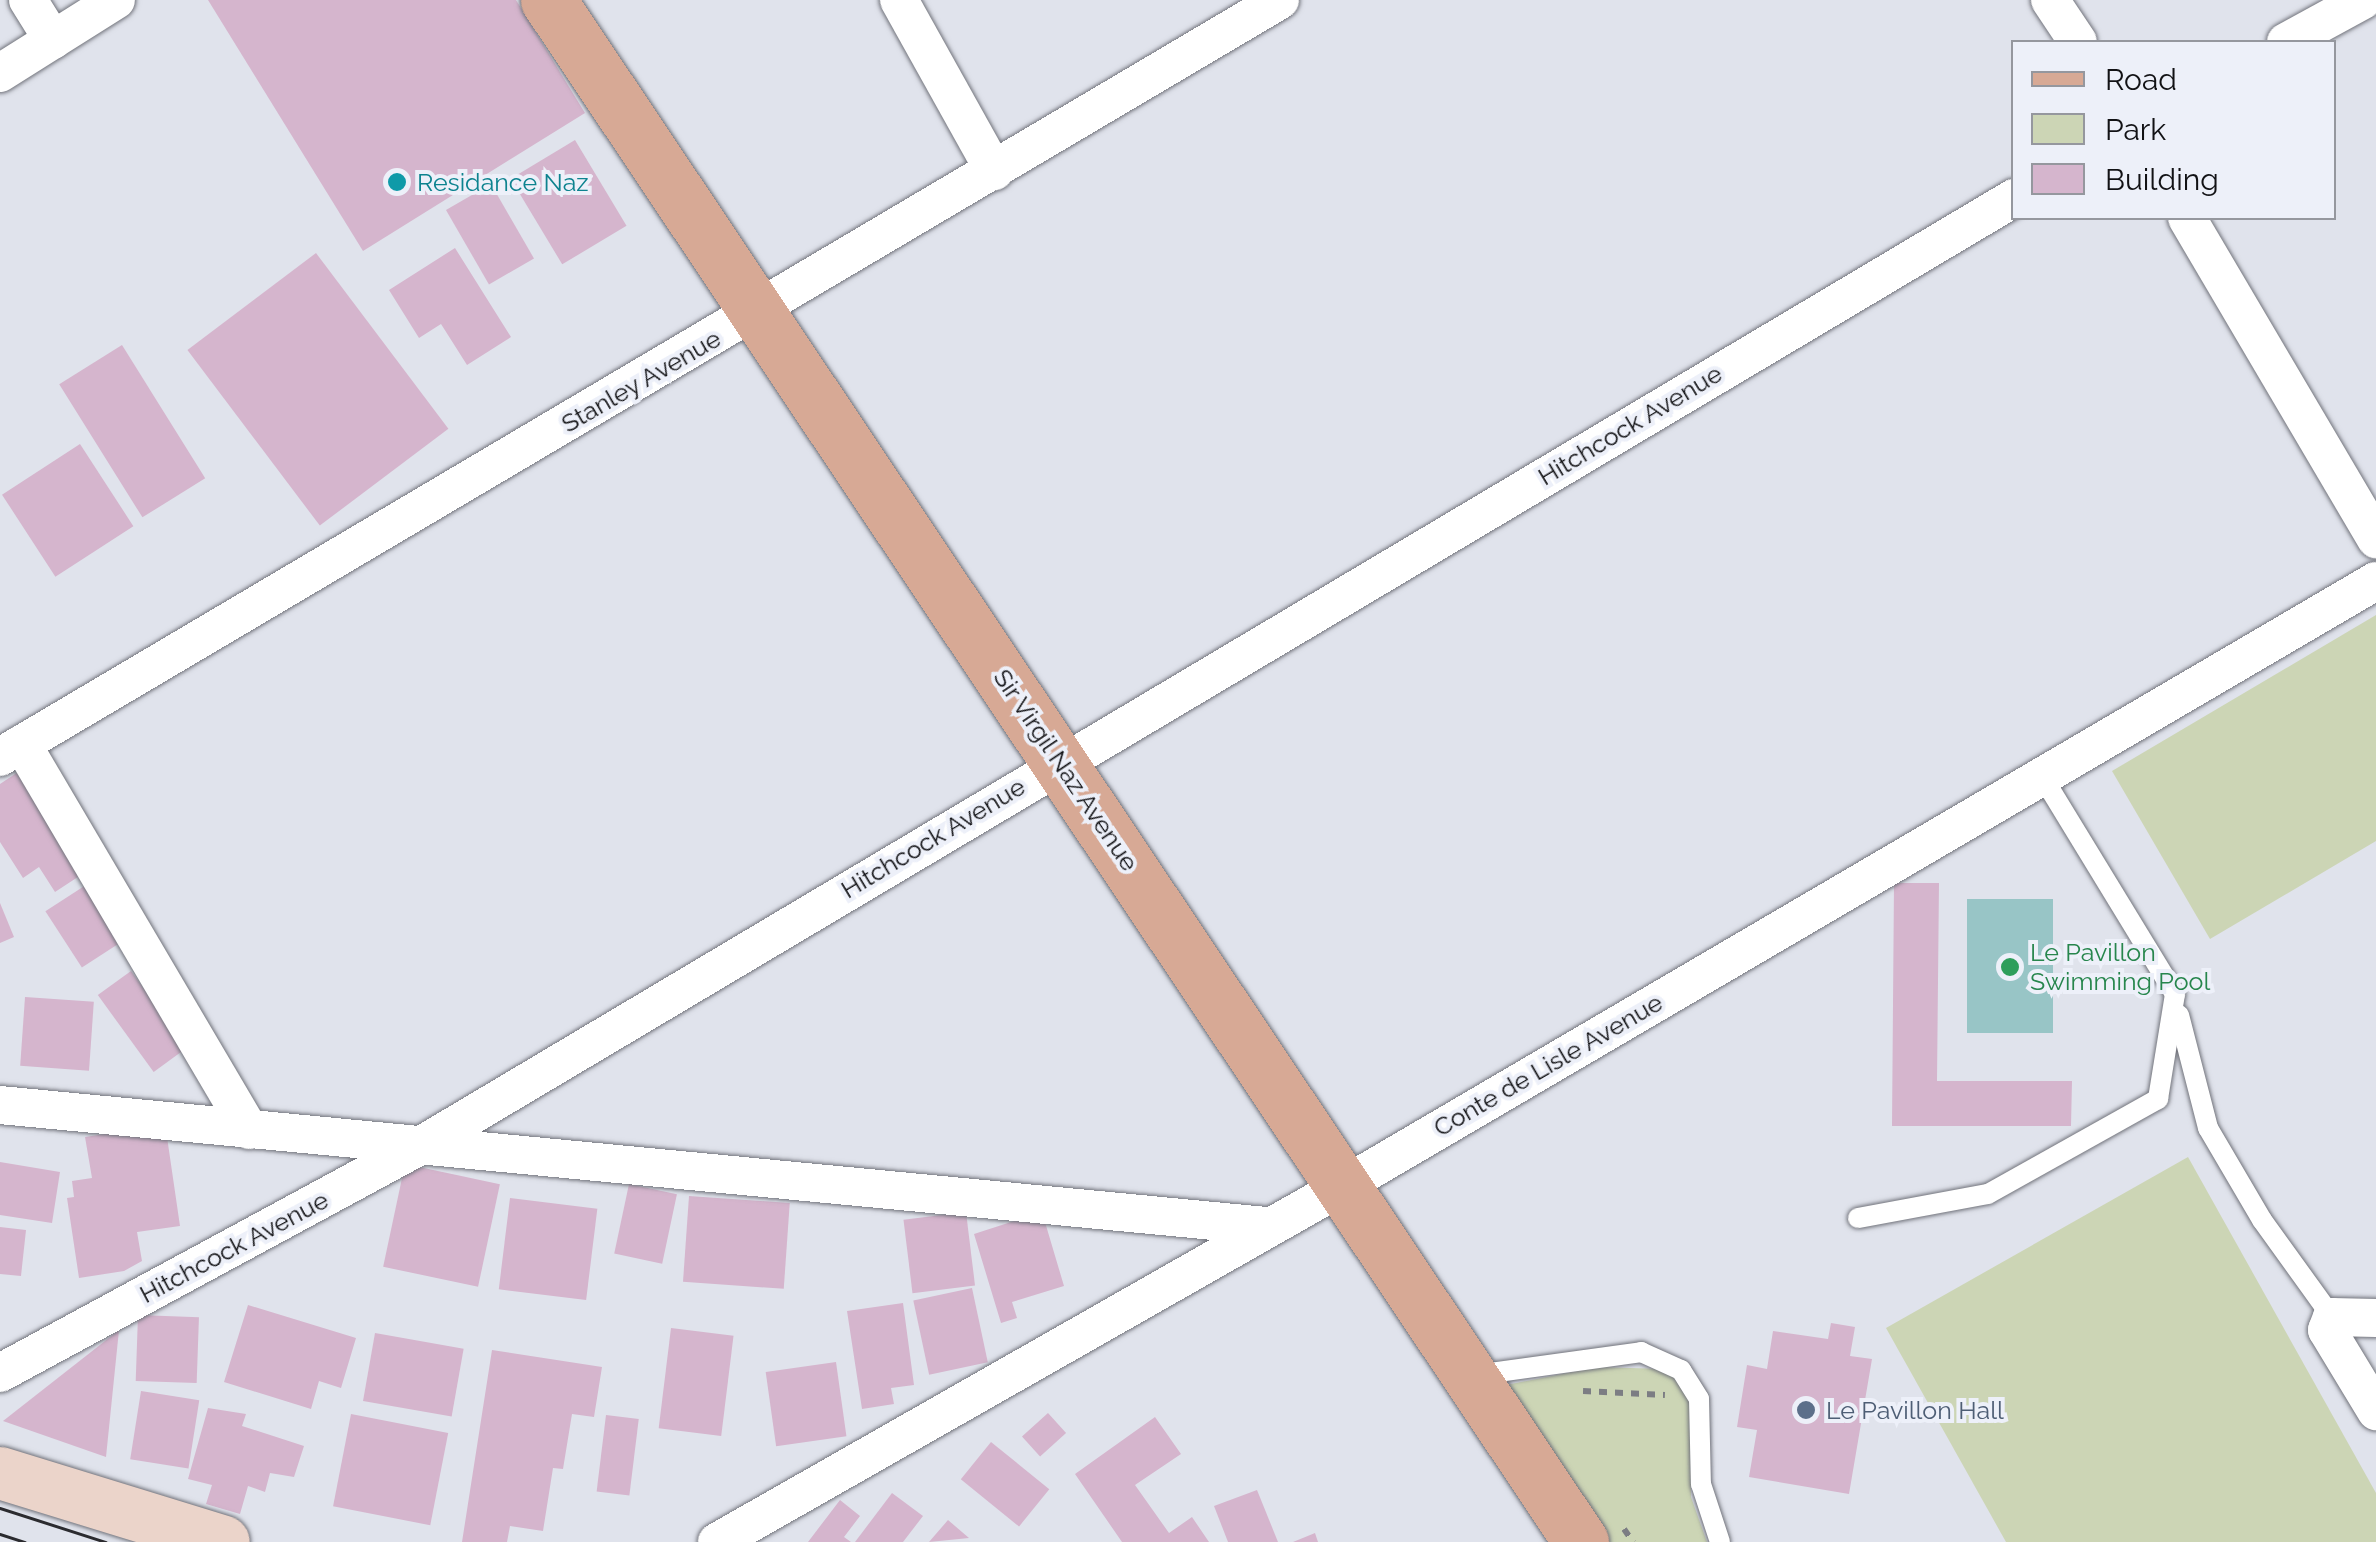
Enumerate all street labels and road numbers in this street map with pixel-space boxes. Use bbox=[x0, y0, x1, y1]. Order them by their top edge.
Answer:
street label: Stanley Avenue bbox=[555, 323, 727, 439]
street label: Hitchcock Avenue bbox=[1532, 358, 1728, 492]
street label: Sir Virgil Naz Avenue bbox=[986, 662, 1146, 878]
street label: Hitchcock Avenue bbox=[835, 771, 1031, 905]
street label: Conte de Lisle Avenue bbox=[1428, 987, 1668, 1143]
street label: Hitchcock Avenue bbox=[134, 1184, 334, 1310]

